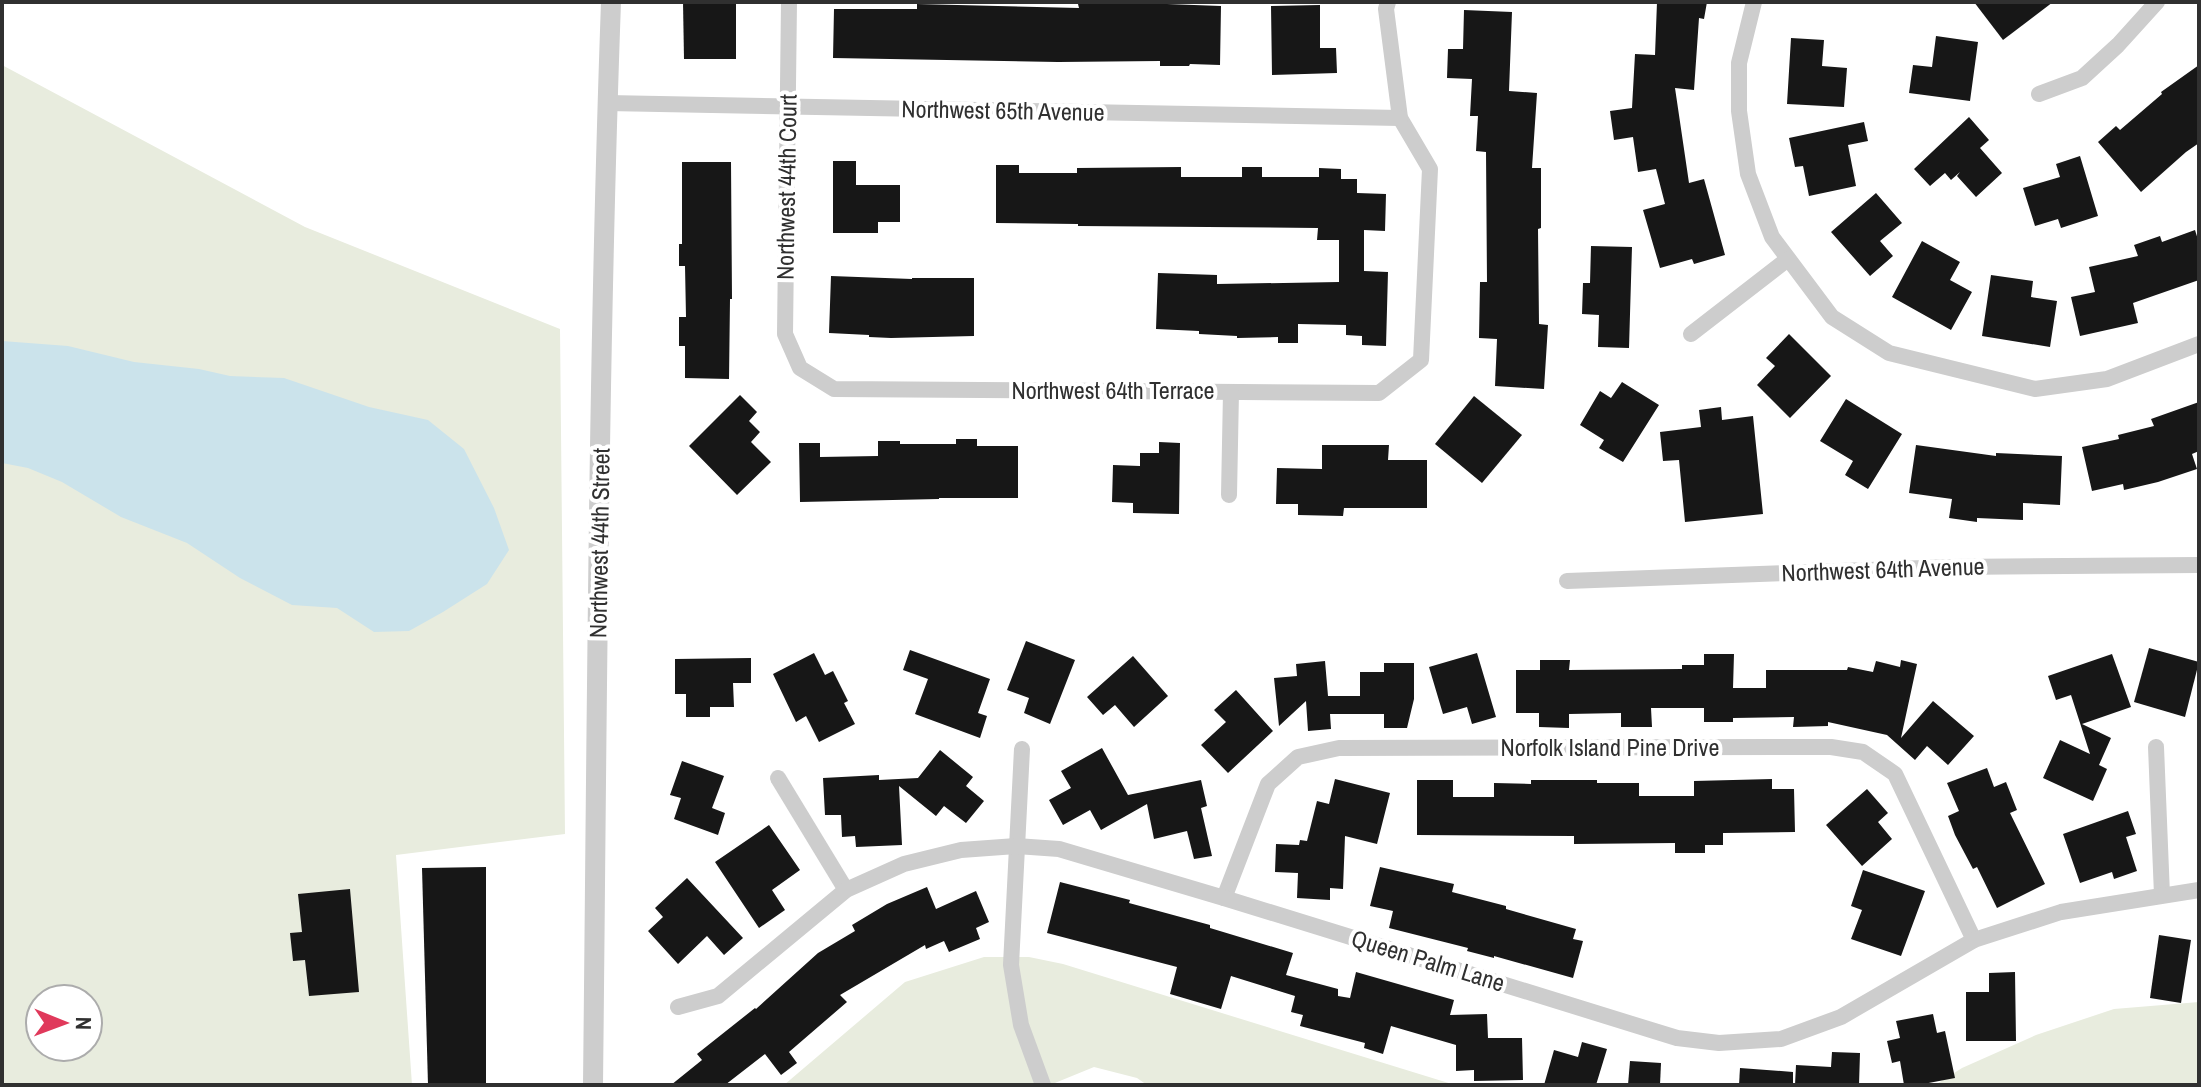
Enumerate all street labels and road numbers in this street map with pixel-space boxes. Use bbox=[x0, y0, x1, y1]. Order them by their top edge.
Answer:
street label: Northwest 65th Avenue bbox=[901, 92, 1105, 128]
street label: Northwest 44th Court bbox=[768, 93, 804, 280]
street label: Northwest 64th Terrace bbox=[1011, 374, 1215, 406]
street label: Northwest 44th Street bbox=[581, 447, 617, 638]
street label: Northwest 64th Avenue bbox=[1781, 549, 1985, 589]
street label: Norfolk Island Pine Drive bbox=[1501, 731, 1719, 763]
street label: Queen Palm Lane bbox=[1348, 922, 1509, 999]

